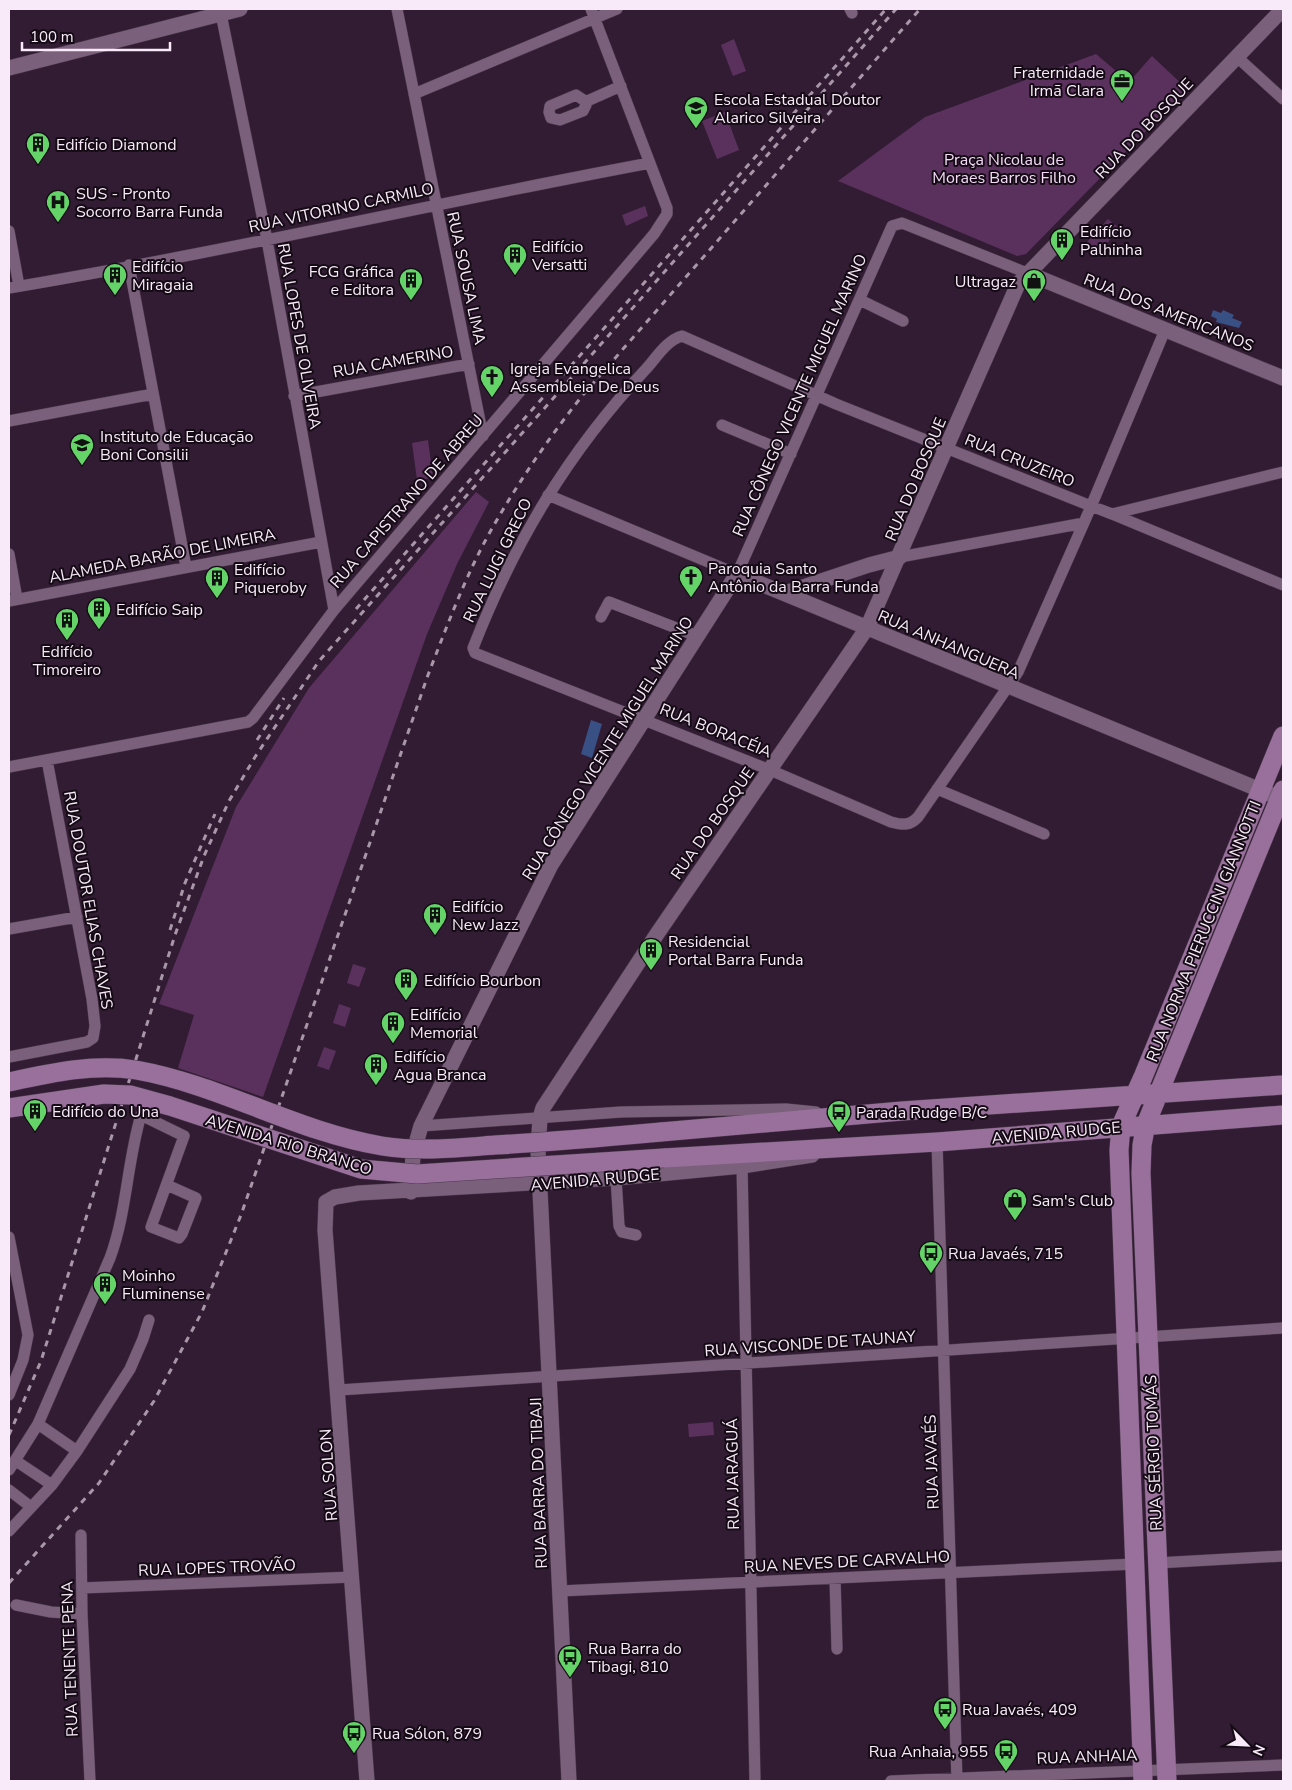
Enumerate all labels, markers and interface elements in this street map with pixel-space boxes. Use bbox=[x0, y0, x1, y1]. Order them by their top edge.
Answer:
scale bar bbox=[22, 20, 170, 52]
text: 100 m bbox=[30, 27, 74, 47]
place label: Fraternidade Irmã Clara bbox=[1013, 62, 1104, 102]
office icon: Fraternidade Irmã Clara bbox=[1109, 68, 1135, 102]
street label: RUA DO BOSQUE bbox=[1091, 73, 1199, 184]
place label: Escola Estadual Doutor Alarico Silveira bbox=[714, 89, 881, 129]
school or university icon: Escola Estadual Doutor Alarico Silveira bbox=[683, 95, 709, 129]
building icon: Edifício Diamond bbox=[25, 131, 51, 165]
place label: Edifício Diamond bbox=[56, 134, 177, 156]
park label: Praça Nicolau de Moraes Barros Filho bbox=[932, 149, 1076, 189]
street label: RUA VITORINO CARMILO bbox=[247, 178, 436, 238]
place label: SUS - Pronto Socorro Barra Funda bbox=[76, 183, 223, 223]
hospital icon: SUS - Pronto Socorro Barra Funda bbox=[45, 189, 71, 223]
street label: RUA SOUSA LIMA bbox=[441, 210, 491, 347]
place label: Edifício Palhinha bbox=[1080, 221, 1142, 261]
building icon: Edifício Palhinha bbox=[1049, 227, 1075, 261]
place label: Edifício Versatti bbox=[531, 236, 587, 276]
street label: RUA LOPES DE OLIVEIRA bbox=[272, 241, 326, 431]
building icon: Edifício Versatti bbox=[502, 242, 528, 276]
street label: RUA CÔNEGO VICENTE MIGUEL MARINO bbox=[727, 251, 872, 540]
place label: Edifício Miragaia bbox=[132, 256, 194, 296]
place label: FCG Gráfica e Editora bbox=[309, 261, 394, 301]
building icon: Edifício Miragaia bbox=[102, 262, 128, 296]
building icon: FCG Gráfica e Editora bbox=[398, 267, 424, 301]
shop icon: Ultragaz bbox=[1021, 268, 1047, 302]
street label: RUA DOS AMERICANOS bbox=[1080, 269, 1257, 357]
place label: Ultragaz bbox=[955, 271, 1016, 293]
street label: RUA CAMERINO bbox=[331, 341, 455, 383]
place label: Igreja Evangelica Assembleia De Deus bbox=[510, 358, 660, 398]
church icon: Igreja Evangelica Assembleia De Deus bbox=[479, 364, 505, 398]
street label: RUA CAPISTRANO DE ABREU bbox=[325, 410, 488, 593]
street label: RUA DO BOSQUE bbox=[880, 414, 952, 545]
place label: Instituto de Educação Boni Consilii bbox=[100, 426, 253, 466]
street label: RUA CRUZEIRO bbox=[961, 429, 1078, 493]
school or university icon: Instituto de Educação Boni Consilii bbox=[69, 432, 95, 466]
street label: RUA LUIGI GRECO bbox=[458, 494, 538, 626]
street label: ALAMEDA BARÃO DE LIMEIRA bbox=[47, 523, 278, 589]
place label: Paroquia Santo Antônio da Barra Funda bbox=[708, 558, 879, 598]
place label: Edifício Piqueroby bbox=[234, 559, 307, 599]
church icon: Paroquia Santo Antônio da Barra Funda bbox=[678, 564, 704, 598]
building icon: Edifício Piqueroby bbox=[204, 565, 230, 599]
building icon: Edifício Saip bbox=[86, 596, 112, 630]
place label: Edifício Saip bbox=[116, 599, 203, 621]
street label: RUA ANHANGUERA bbox=[874, 605, 1023, 685]
building icon: Edifício Timoreiro bbox=[54, 607, 80, 641]
street label: RUA CÔNEGO VICENTE MIGUEL MARINO bbox=[517, 612, 699, 885]
place label: Edifício Timoreiro bbox=[33, 641, 101, 681]
street label: RUA BORACÉIA bbox=[656, 698, 775, 764]
street label: RUA DO BOSQUE bbox=[666, 763, 760, 884]
street label: RUA DOUTOR ELIAS CHAVES bbox=[58, 789, 118, 1011]
street label: RUA NORMA PIERUCCINI GIANNOTTI bbox=[1141, 798, 1267, 1065]
place label: Edifício New Jazz bbox=[452, 896, 518, 936]
building icon: Edifício New Jazz bbox=[422, 902, 448, 936]
place label: Residencial Portal Barra Funda bbox=[668, 931, 803, 971]
building icon: Residencial Portal Barra Funda bbox=[638, 937, 664, 971]
building icon: Edifício Bourbon bbox=[393, 967, 419, 1001]
place label: Edifício Bourbon bbox=[424, 970, 541, 992]
place label: Edifício Memorial bbox=[410, 1004, 478, 1044]
building icon: Edifício Memorial bbox=[380, 1010, 406, 1044]
place label: Edifício Agua Branca bbox=[394, 1046, 486, 1086]
building icon: Edifício Agua Branca bbox=[363, 1052, 389, 1086]
building icon: Edifício do Una bbox=[22, 1098, 48, 1132]
bus stop icon: Parada Rudge B/C bbox=[826, 1099, 852, 1133]
place label: Edifício do Una bbox=[52, 1101, 159, 1123]
place label: Parada Rudge B/C bbox=[856, 1102, 987, 1124]
street label: AVENIDA RIO BRANCO bbox=[203, 1109, 375, 1181]
street label: AVENIDA RUDGE bbox=[991, 1116, 1122, 1150]
street label: AVENIDA RUDGE bbox=[530, 1163, 661, 1197]
shop icon: Sam's Club bbox=[1002, 1187, 1028, 1221]
place label: Sam's Club bbox=[1032, 1190, 1113, 1212]
bus stop icon: Rua Javaés, 715 bbox=[918, 1240, 944, 1274]
place label: Rua Javaés, 715 bbox=[948, 1243, 1063, 1265]
place label: Moinho Fluminense bbox=[122, 1265, 205, 1305]
building icon: Moinho Fluminense bbox=[92, 1271, 118, 1305]
street label: RUA VISCONDE DE TAUNAY bbox=[704, 1326, 917, 1362]
street label: RUA SÉRGIO TOMÁS bbox=[1140, 1374, 1168, 1531]
street label: RUA BARRA DO TIBAJI bbox=[525, 1397, 553, 1569]
street label: RUA JAVAÉS bbox=[919, 1414, 945, 1510]
street label: RUA JARAGUÁ bbox=[721, 1418, 745, 1530]
street label: RUA SOLON bbox=[315, 1428, 343, 1522]
street label: RUA NEVES DE CARVALHO bbox=[744, 1546, 951, 1578]
street label: RUA LOPES TROVÃO bbox=[138, 1554, 296, 1582]
street label: RUA TENENTE PENA bbox=[56, 1580, 84, 1737]
place label: Rua Barra do Tibagi, 810 bbox=[588, 1638, 682, 1678]
bus stop icon: Rua Barra do Tibagi, 810 bbox=[557, 1644, 583, 1678]
bus stop icon: Rua Javaés, 409 bbox=[932, 1696, 958, 1730]
place label: Rua Javaés, 409 bbox=[962, 1699, 1077, 1721]
bus stop icon: Rua Sólon, 879 bbox=[341, 1720, 367, 1754]
north arrow bbox=[1222, 1720, 1272, 1770]
place label: Rua Sólon, 879 bbox=[372, 1723, 482, 1745]
bus stop icon: Rua Anhaia, 955 bbox=[993, 1738, 1019, 1772]
place label: Rua Anhaia, 955 bbox=[869, 1741, 988, 1763]
text: N bbox=[1248, 1741, 1269, 1759]
street label: RUA ANHAIA bbox=[1036, 1744, 1138, 1770]

